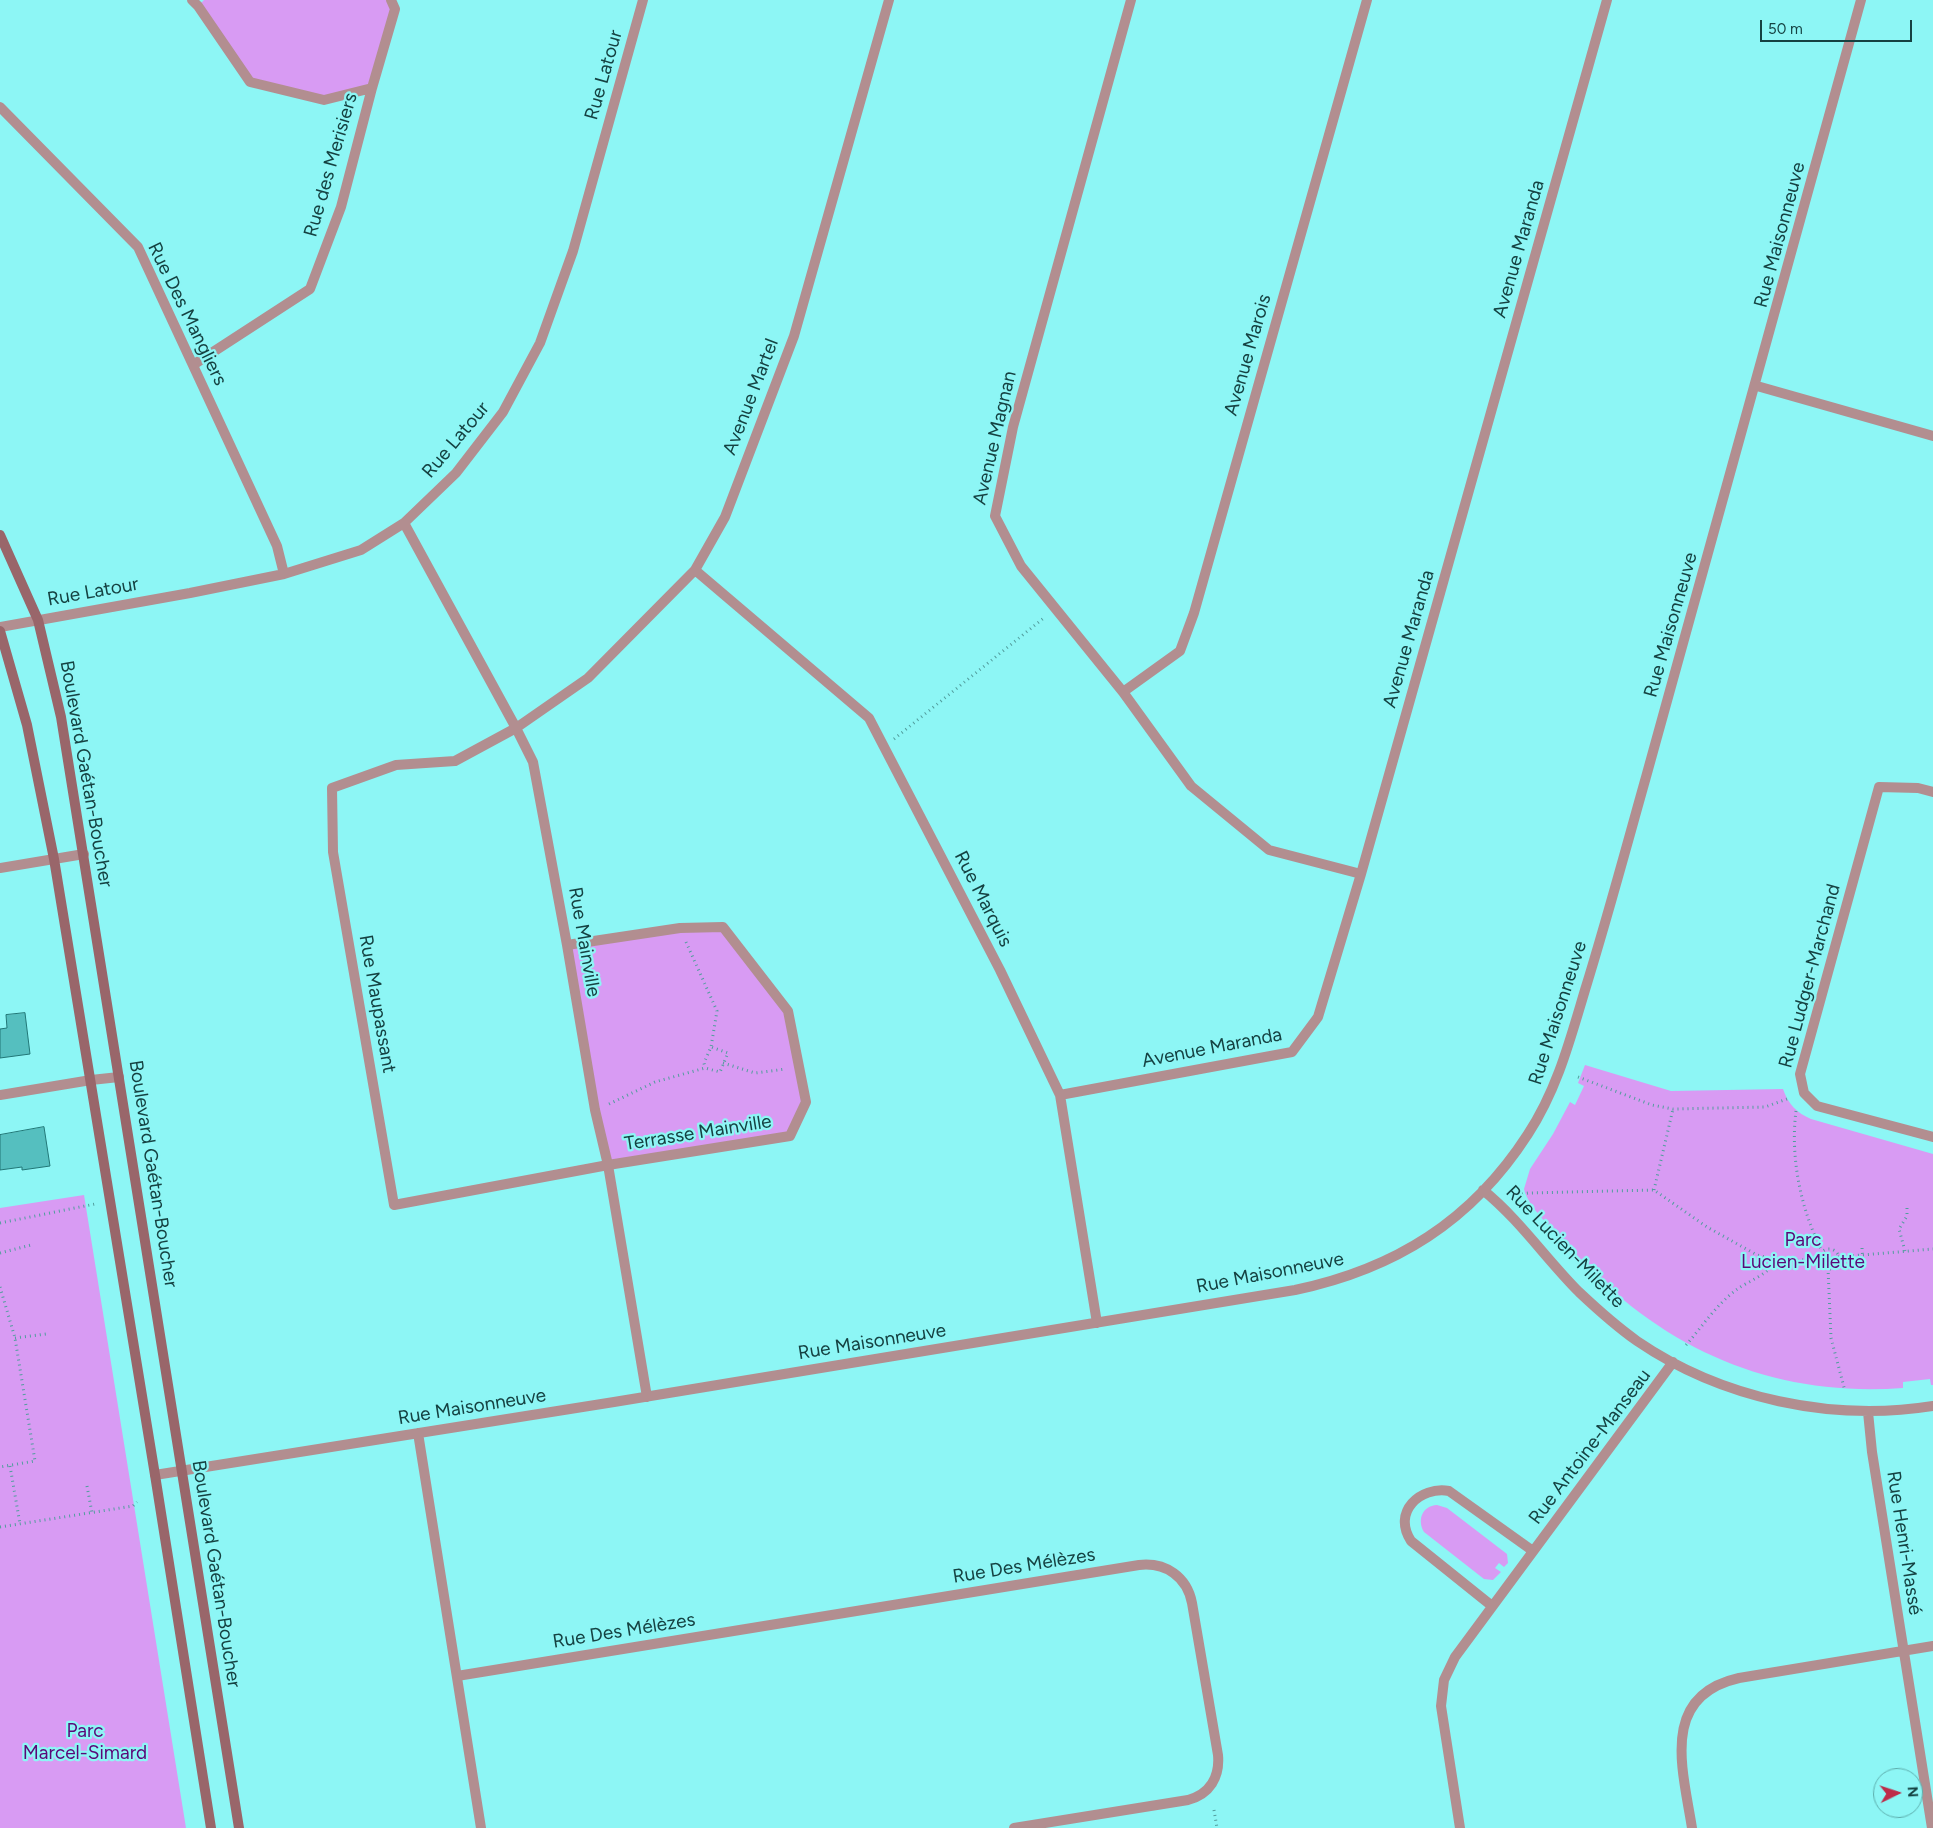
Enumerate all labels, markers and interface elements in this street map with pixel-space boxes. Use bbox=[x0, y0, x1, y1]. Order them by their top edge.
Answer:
scale bar bbox=[1763, 10, 1916, 42]
text: 50 m bbox=[1768, 20, 1803, 38]
street label: Rue Latour bbox=[580, 27, 628, 123]
street label: Rue des Merisiers bbox=[300, 90, 362, 240]
street label: Rue Maisonneuve bbox=[1750, 160, 1810, 310]
street label: Avenue Maranda bbox=[1488, 177, 1550, 321]
street label: Rue Des Mangliers bbox=[142, 239, 232, 389]
street label: Avenue Marois bbox=[1220, 292, 1276, 418]
street label: Avenue Martel bbox=[718, 336, 784, 458]
street label: Avenue Magnan bbox=[969, 369, 1021, 507]
street label: Rue Latour bbox=[418, 397, 494, 483]
street label: Rue Maisonneuve bbox=[1639, 550, 1703, 700]
street label: Avenue Maranda bbox=[1378, 567, 1440, 711]
street label: Rue Latour bbox=[46, 573, 140, 611]
street label: Boulevard Gaétan-Boucher bbox=[55, 659, 117, 889]
street label: Rue Marquis bbox=[949, 847, 1017, 951]
street label: Rue Ludger-Marchand bbox=[1774, 882, 1846, 1070]
street label: Rue Mainville bbox=[563, 885, 605, 999]
street label: Rue Maupassant bbox=[354, 933, 400, 1075]
street label: Rue Maisonneuve bbox=[1524, 938, 1592, 1088]
street label: Avenue Maranda bbox=[1140, 1023, 1284, 1073]
street label: Boulevard Gaétan-Boucher bbox=[124, 1059, 182, 1289]
street label: Terrasse Mainville bbox=[623, 1110, 773, 1156]
street label: Rue Lucien-Milette bbox=[1501, 1181, 1629, 1313]
park label: Parc Lucien-Milette bbox=[1741, 1229, 1865, 1273]
street label: Rue Maisonneuve bbox=[1194, 1248, 1346, 1298]
street label: Rue Maisonneuve bbox=[796, 1319, 948, 1365]
street label: Rue Antoine-Manseau bbox=[1524, 1365, 1656, 1529]
street label: Rue Maisonneuve bbox=[396, 1384, 548, 1430]
street label: Boulevard Gaétan-Boucher bbox=[187, 1459, 245, 1689]
street label: Rue Henri-Massé bbox=[1881, 1469, 1927, 1617]
street label: Rue Des Mélèzes bbox=[951, 1543, 1097, 1589]
street label: Rue Des Mélèzes bbox=[551, 1608, 697, 1654]
park label: Parc Marcel-Simard bbox=[23, 1720, 147, 1764]
north arrow bbox=[1873, 1768, 1923, 1818]
text: N bbox=[1904, 1786, 1921, 1798]

